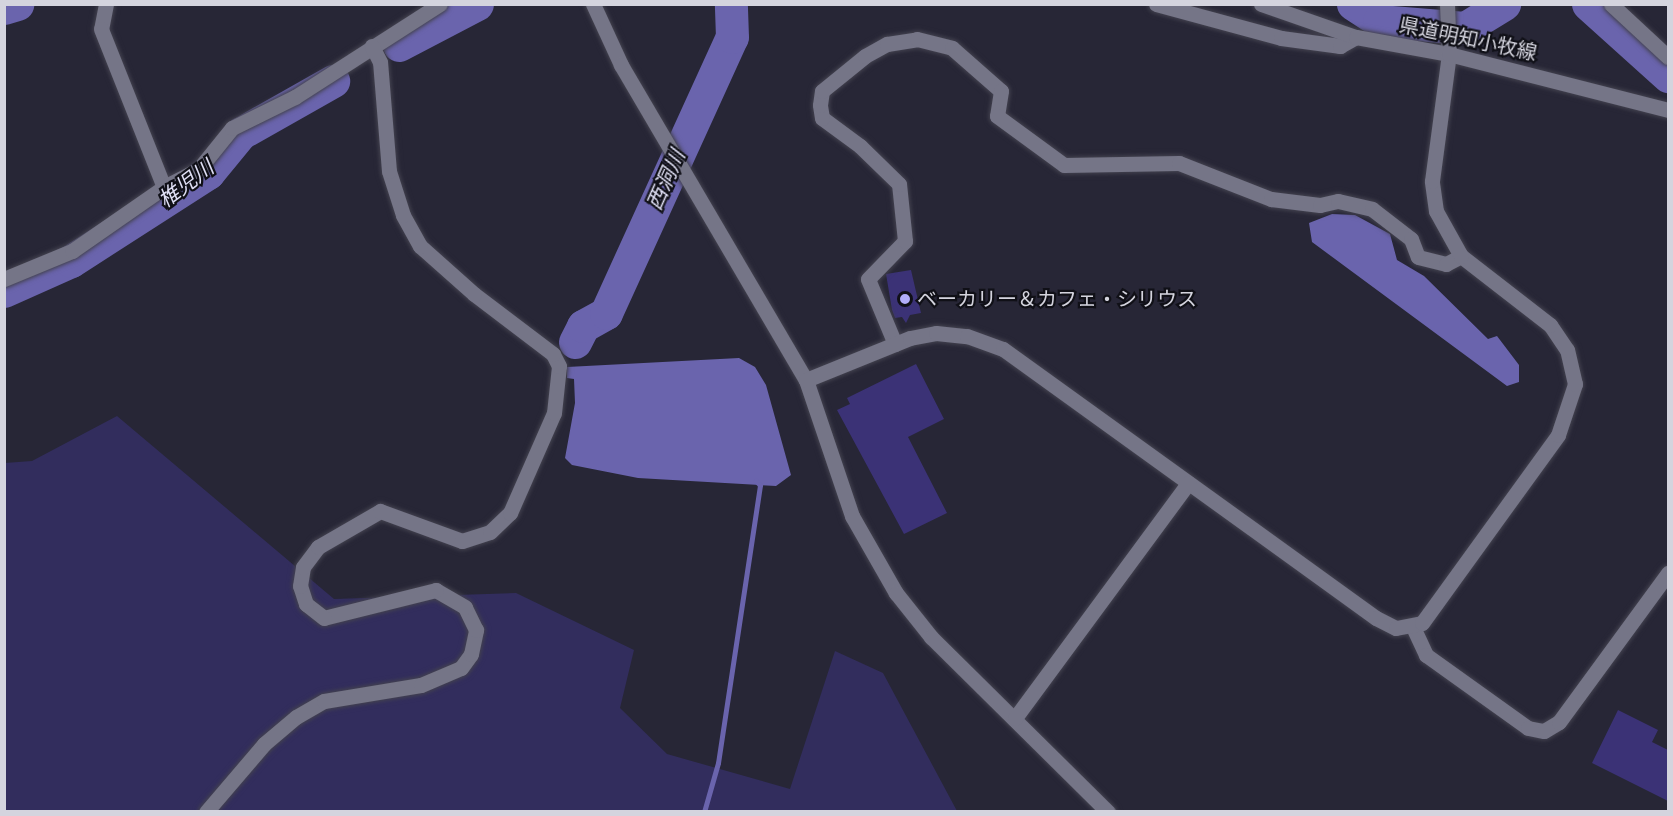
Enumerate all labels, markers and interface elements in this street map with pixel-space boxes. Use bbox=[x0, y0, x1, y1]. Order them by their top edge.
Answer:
street label: 県道明知小牧線 bbox=[1397, 13, 1539, 65]
water label: 西洞川 bbox=[642, 146, 690, 214]
water label: 椎児川 bbox=[153, 155, 219, 213]
place label: ベーカリー＆カフェ・シリウス bbox=[917, 287, 1197, 311]
marker: ベーカリー＆カフェ・シリウス bbox=[898, 292, 912, 306]

